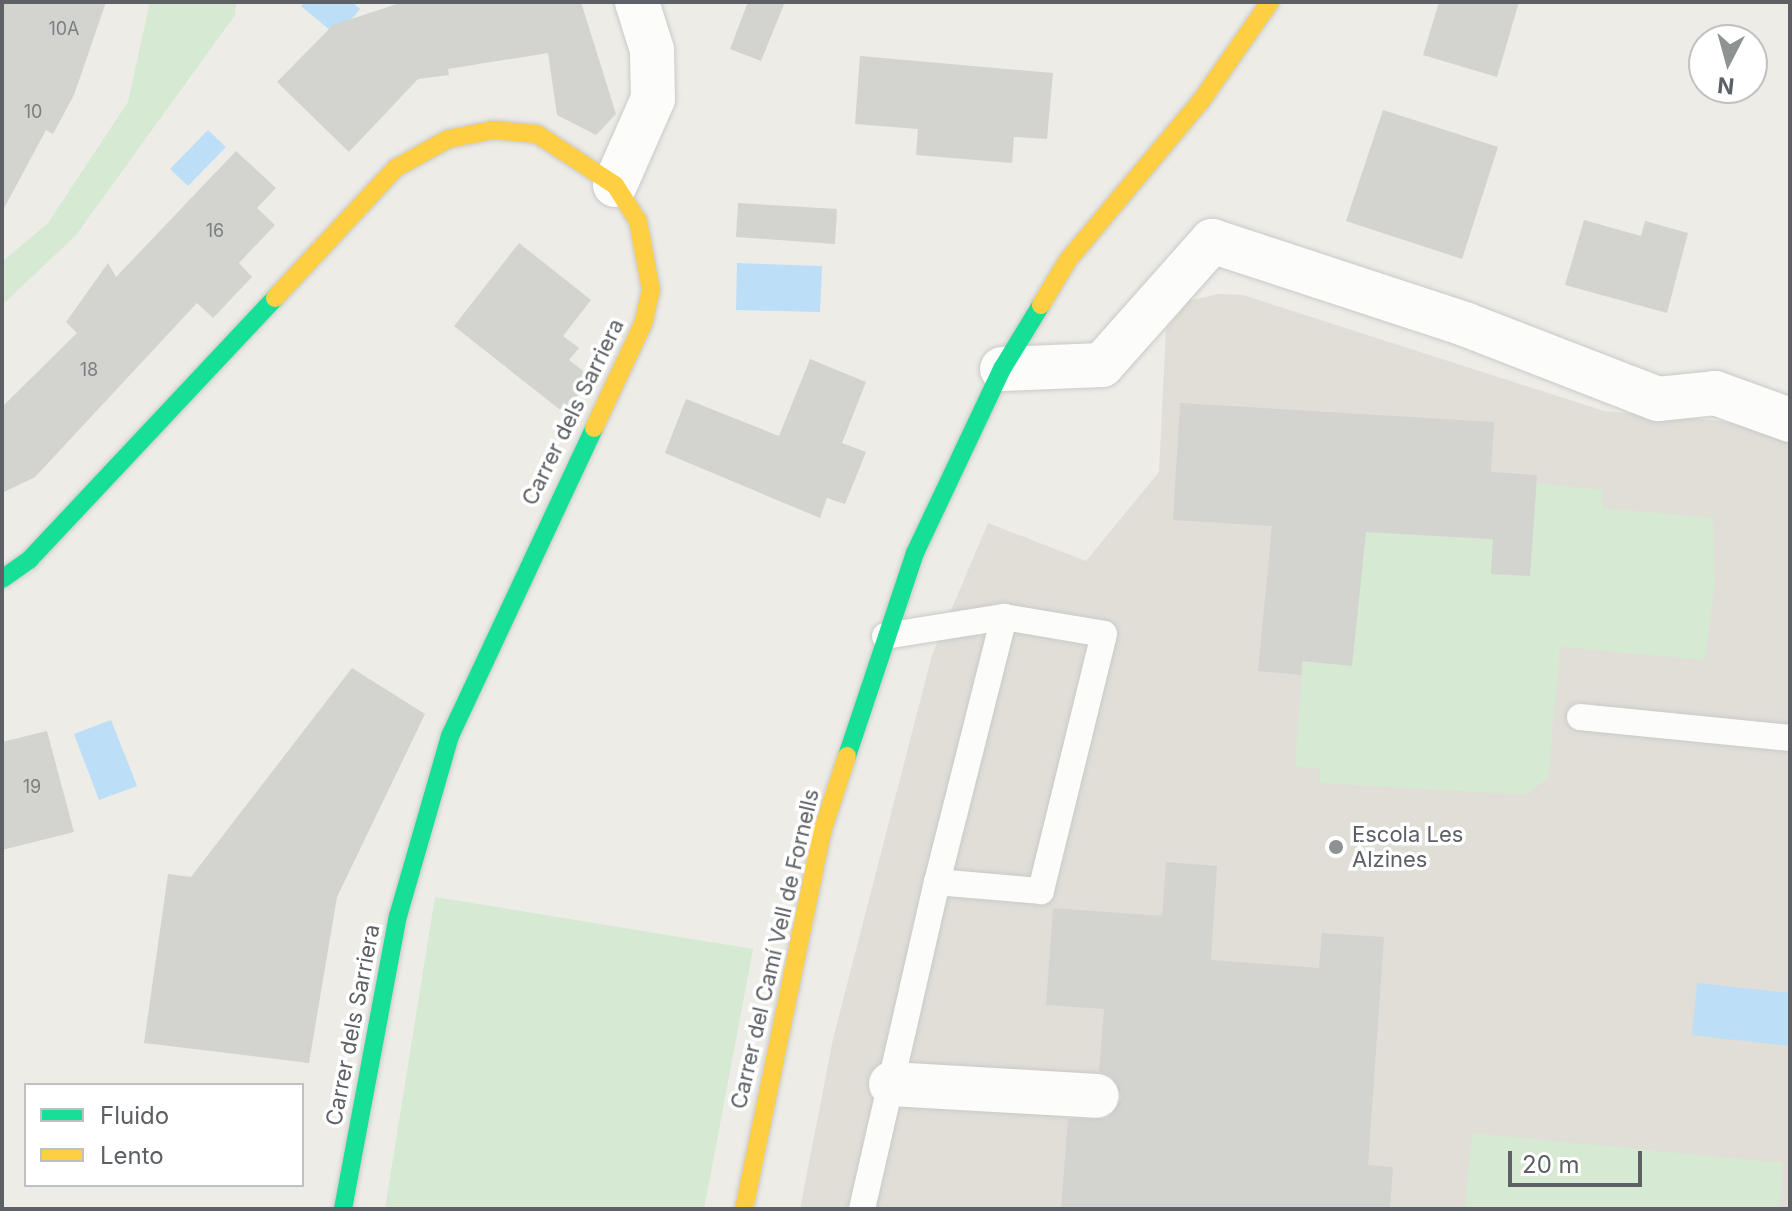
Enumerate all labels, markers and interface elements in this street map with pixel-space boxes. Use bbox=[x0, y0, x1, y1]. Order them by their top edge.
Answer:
house number: 10A bbox=[48, 18, 80, 40]
north arrow bbox=[1688, 24, 1768, 104]
text: N bbox=[1716, 72, 1735, 100]
house number: 10 bbox=[24, 101, 42, 123]
house number: 16 bbox=[206, 220, 224, 242]
street label: Carrer dels Sarriera bbox=[516, 314, 630, 510]
house number: 18 bbox=[80, 359, 98, 381]
house number: 19 bbox=[23, 776, 41, 798]
street label: Carrer del Camí Vell de Fornells bbox=[725, 786, 825, 1112]
place label: Escola Les Alzines bbox=[1352, 821, 1463, 872]
marker: Escola Les Alzines bbox=[1327, 838, 1345, 856]
street label: Carrer dels Sarriera bbox=[321, 922, 385, 1128]
legend bbox=[24, 1083, 304, 1187]
text: Fluido bbox=[100, 1101, 169, 1130]
scale bar bbox=[1512, 1135, 1646, 1185]
text: Lento bbox=[100, 1141, 164, 1170]
text: 20 m bbox=[1522, 1150, 1580, 1179]

